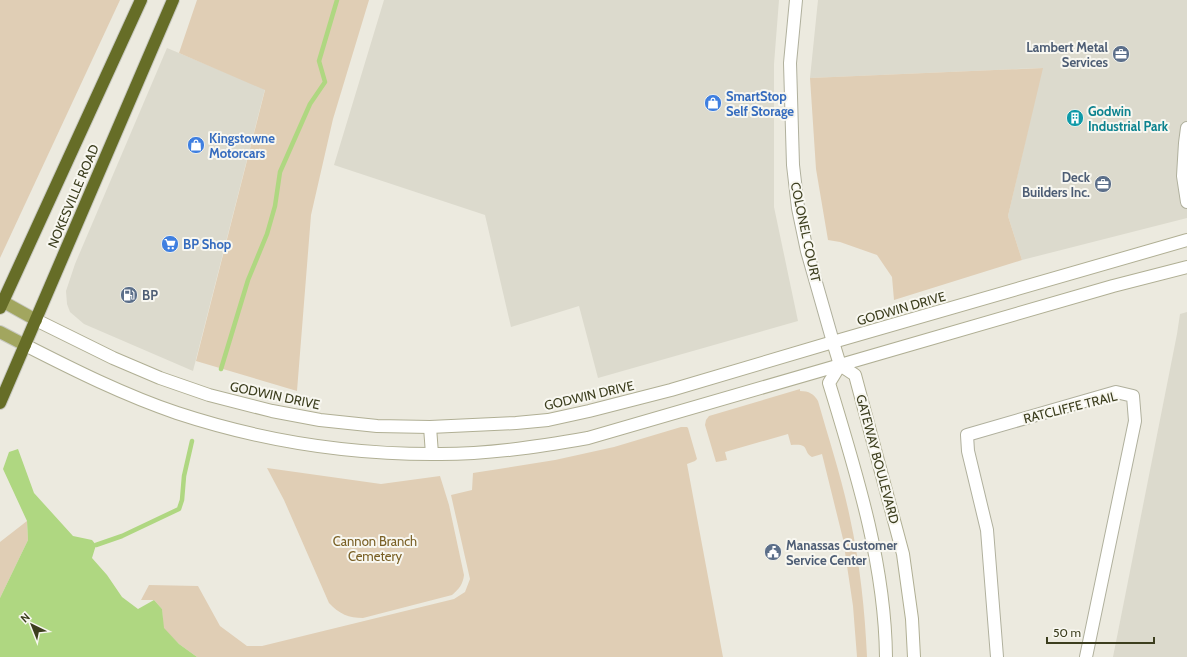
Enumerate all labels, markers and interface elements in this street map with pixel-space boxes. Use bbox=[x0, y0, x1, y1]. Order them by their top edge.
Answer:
place label: Lambert Metal Services bbox=[1026, 39, 1109, 70]
office icon: Lambert Metal Services bbox=[1111, 44, 1131, 64]
place label: SmartStop Self Storage bbox=[726, 88, 794, 119]
shop icon: SmartStop Self Storage bbox=[703, 93, 723, 113]
place label: Godwin Industrial Park bbox=[1088, 103, 1169, 134]
building icon: Godwin Industrial Park bbox=[1065, 108, 1085, 128]
place label: Kingstowne Motorcars bbox=[209, 130, 275, 161]
shop icon: Kingstowne Motorcars bbox=[186, 135, 206, 155]
street label: NOKESVILLE ROAD bbox=[44, 142, 102, 250]
place label: Deck Builders Inc. bbox=[1022, 169, 1091, 200]
office icon: Deck Builders Inc. bbox=[1093, 174, 1113, 194]
street label: COLONEL COURT bbox=[788, 181, 824, 283]
supermarket icon: BP Shop bbox=[160, 234, 180, 254]
place label: BP Shop bbox=[183, 236, 232, 252]
fuel station icon: BP bbox=[119, 285, 139, 305]
place label: BP bbox=[142, 287, 158, 303]
street label: GODWIN DRIVE bbox=[855, 288, 947, 328]
street label: GODWIN DRIVE bbox=[543, 377, 635, 413]
street label: GODWIN DRIVE bbox=[229, 378, 321, 412]
street label: RATCLIFFE TRAIL bbox=[1022, 388, 1119, 426]
street label: GATEWAY BOULEVARD bbox=[853, 393, 903, 525]
park label: Cannon Branch Cemetery bbox=[333, 533, 417, 564]
place label: Manassas Customer Service Center bbox=[786, 537, 898, 568]
public building icon: Manassas Customer Service Center bbox=[763, 542, 783, 562]
north arrow bbox=[12, 605, 52, 645]
text: N bbox=[18, 610, 33, 625]
scale bar bbox=[1047, 619, 1154, 645]
text: 50 m bbox=[1053, 625, 1081, 640]

